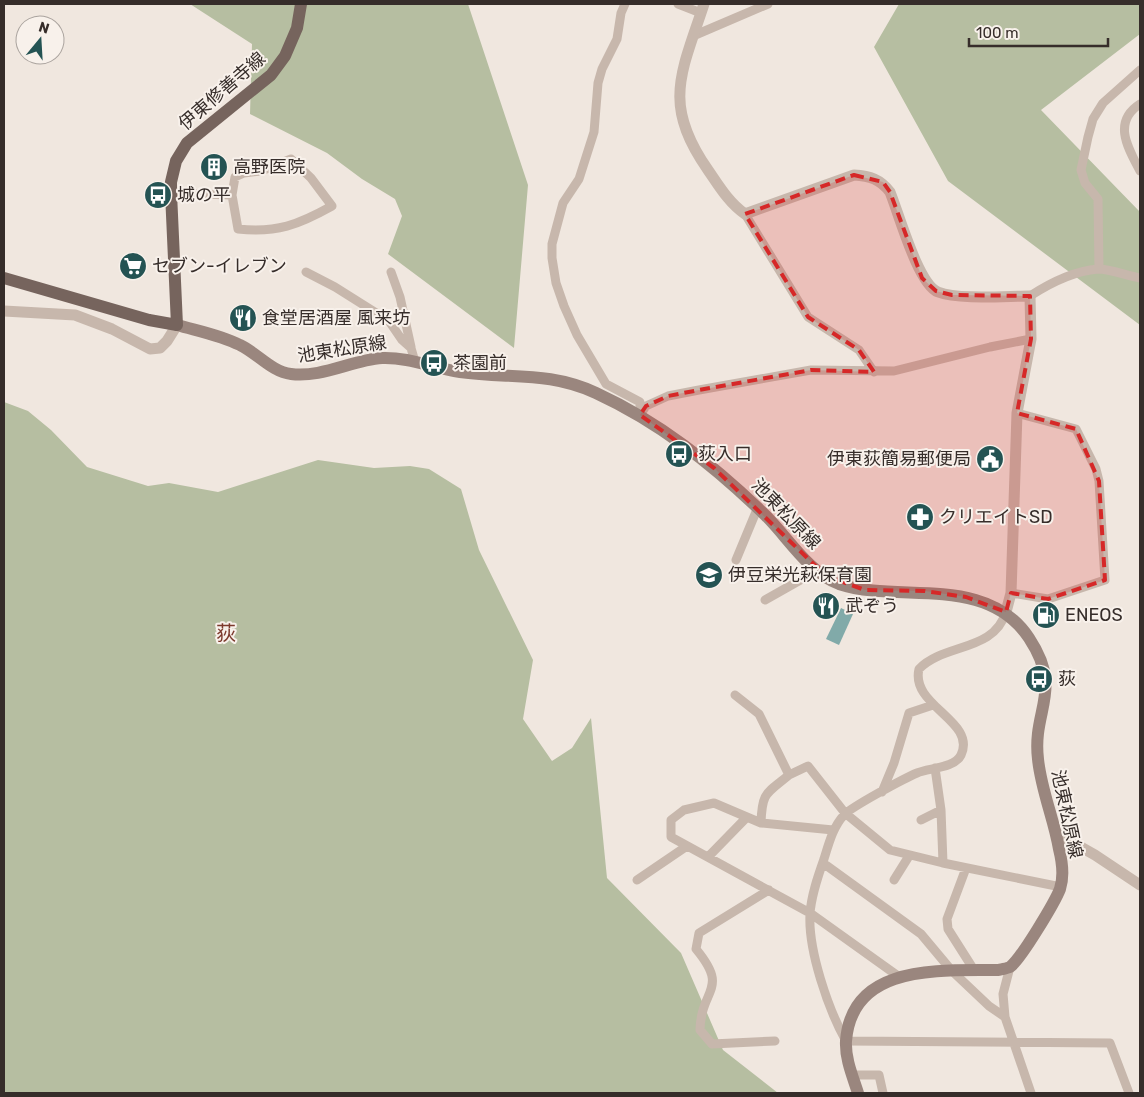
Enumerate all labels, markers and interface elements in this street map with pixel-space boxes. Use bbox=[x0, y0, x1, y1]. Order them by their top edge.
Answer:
north arrow bbox=[15, 15, 65, 65]
scale bar bbox=[969, 15, 1108, 47]
text: N bbox=[36, 18, 51, 38]
text: 100 m bbox=[976, 24, 1018, 42]
street label: 伊東修善寺線 bbox=[174, 47, 270, 135]
building icon: 高野医院 bbox=[199, 152, 229, 182]
place label: 高野医院 bbox=[233, 156, 305, 178]
bus stop icon: 城の平 bbox=[143, 180, 173, 210]
place label: 城の平 bbox=[177, 184, 231, 206]
supermarket icon: セブン-イレブン bbox=[118, 251, 148, 281]
place label: セブン-イレブン bbox=[152, 255, 287, 277]
restaurant icon: 食堂居酒屋 風来坊 bbox=[228, 303, 258, 333]
place label: 食堂居酒屋 風来坊 bbox=[262, 307, 410, 329]
street label: 池東松原線 bbox=[296, 331, 388, 367]
bus stop icon: 茶園前 bbox=[419, 348, 449, 378]
place label: 茶園前 bbox=[453, 352, 507, 374]
bus stop icon: 荻入口 bbox=[664, 439, 694, 469]
place label: 荻入口 bbox=[698, 443, 752, 465]
public building icon: 伊東荻簡易郵便局 bbox=[975, 444, 1005, 474]
place label: 伊東荻簡易郵便局 bbox=[827, 448, 971, 470]
street label: 池東松原線 bbox=[747, 474, 825, 554]
pharmacy icon: クリエイトSD bbox=[905, 502, 935, 532]
place label: クリエイトSD bbox=[939, 506, 1053, 528]
school or university icon: 伊豆栄光萩保育園 bbox=[694, 560, 724, 590]
place label: 伊豆栄光萩保育園 bbox=[728, 564, 872, 586]
restaurant icon: 武ぞう bbox=[811, 591, 841, 621]
place label: 武ぞう bbox=[845, 595, 899, 617]
fuel station icon: ENEOS bbox=[1031, 600, 1061, 630]
place label: ENEOS bbox=[1065, 604, 1123, 626]
district label: 荻 bbox=[216, 621, 236, 645]
bus stop icon: 荻 bbox=[1024, 664, 1054, 694]
place label: 荻 bbox=[1058, 668, 1076, 690]
street label: 池東松原線 bbox=[1047, 768, 1087, 860]

